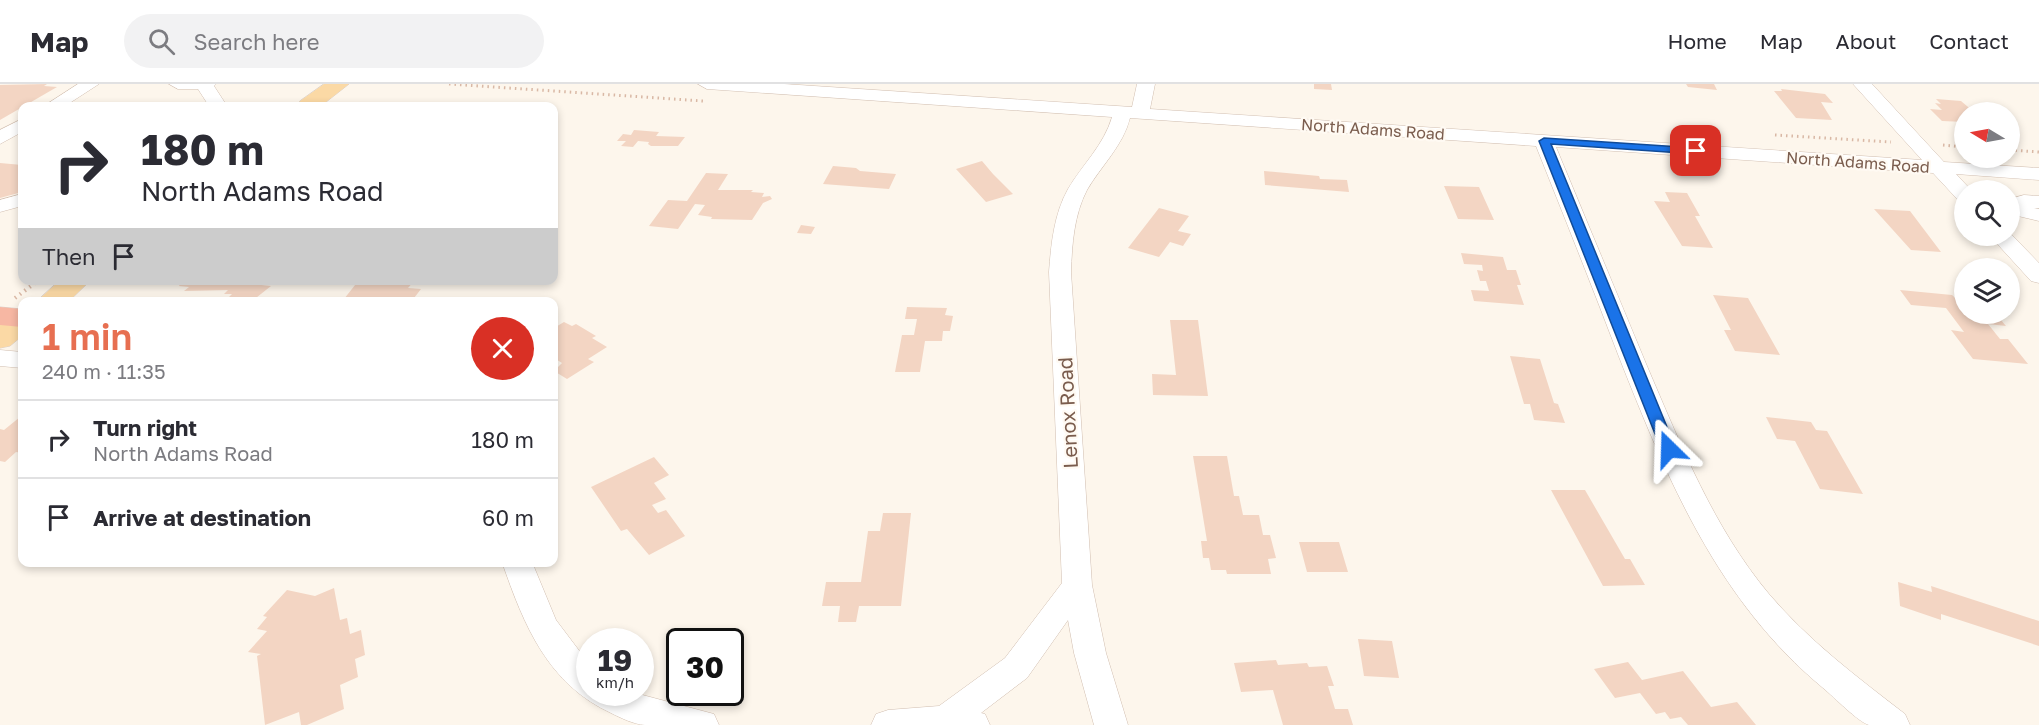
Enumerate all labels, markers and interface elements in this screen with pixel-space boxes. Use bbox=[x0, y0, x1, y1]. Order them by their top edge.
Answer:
search box bbox=[124, 14, 544, 68]
text: Map bbox=[30, 25, 88, 58]
icon: search bbox=[145, 25, 178, 58]
text: Search here bbox=[193, 28, 319, 55]
text: Home bbox=[1667, 28, 1727, 54]
text: Map bbox=[1760, 28, 1803, 54]
text: About bbox=[1836, 28, 1896, 54]
text: Contact bbox=[1929, 28, 2009, 54]
north arrow bbox=[1954, 102, 2020, 168]
map controls bbox=[1954, 102, 2020, 324]
street label: North Adams Road bbox=[1301, 114, 1445, 144]
text: 180 m bbox=[141, 124, 264, 174]
pin bbox=[1670, 125, 1721, 176]
icon: right bbox=[42, 126, 120, 204]
icon: arrive bbox=[1679, 134, 1712, 167]
street label: North Adams Road bbox=[1786, 147, 1930, 177]
text: North Adams Road bbox=[141, 175, 384, 207]
button: search bbox=[1954, 180, 2020, 246]
icon: arrive bbox=[107, 240, 140, 273]
text: Then bbox=[42, 243, 95, 270]
button: layers bbox=[1954, 258, 2020, 324]
text: 1 min bbox=[42, 315, 132, 358]
button: close bbox=[471, 317, 534, 380]
street label: Lenox Road bbox=[1052, 357, 1082, 469]
text: 240 m · 11:35 bbox=[42, 359, 166, 383]
text: Turn right bbox=[93, 414, 197, 441]
position arrow bbox=[1637, 417, 1701, 481]
icon: right bbox=[42, 423, 75, 456]
text: 180 m bbox=[471, 426, 534, 453]
text: North Adams Road bbox=[93, 441, 273, 465]
icon: arrive bbox=[42, 501, 75, 534]
text: Arrive at destination bbox=[93, 504, 311, 531]
text: 60 m bbox=[482, 504, 534, 531]
speed limit sign: 30 bbox=[666, 628, 744, 706]
text: 19 bbox=[598, 642, 632, 678]
text: km/h bbox=[596, 673, 634, 691]

